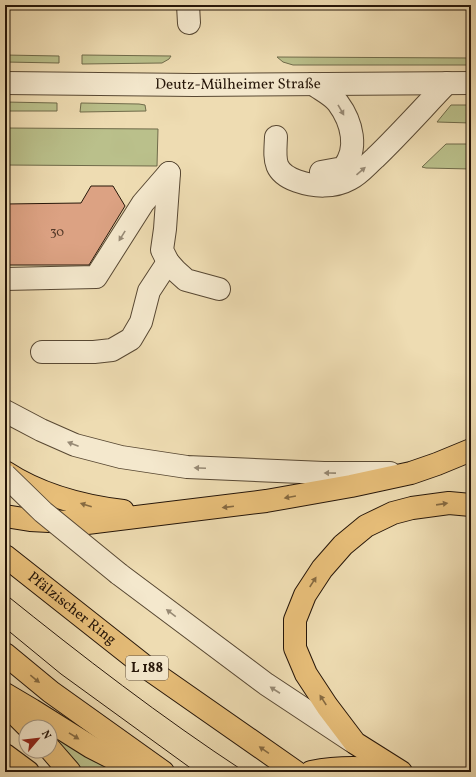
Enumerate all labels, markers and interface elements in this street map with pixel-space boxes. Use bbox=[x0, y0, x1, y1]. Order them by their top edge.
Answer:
street label: Deutz-Mülheimer Straße bbox=[155, 74, 321, 96]
one-way arrow bbox=[338, 104, 345, 116]
one-way arrow bbox=[356, 167, 365, 176]
house number: 30 bbox=[50, 224, 64, 242]
one-way arrow bbox=[118, 231, 126, 241]
one-way arrow bbox=[66, 440, 78, 446]
one-way arrow bbox=[194, 464, 206, 471]
one-way arrow bbox=[323, 470, 336, 476]
one-way arrow bbox=[284, 494, 296, 500]
one-way arrow bbox=[436, 501, 448, 507]
one-way arrow bbox=[80, 502, 92, 508]
one-way arrow bbox=[222, 503, 234, 510]
street label: Pfälzischer Ring bbox=[23, 567, 121, 650]
one-way arrow bbox=[309, 577, 317, 587]
one-way arrow bbox=[166, 609, 176, 617]
road number: L 188 bbox=[126, 656, 168, 680]
one-way arrow bbox=[30, 674, 41, 683]
one-way arrow bbox=[269, 687, 281, 694]
one-way arrow bbox=[319, 695, 327, 706]
north arrow bbox=[18, 719, 58, 759]
text: N bbox=[37, 728, 54, 742]
one-way arrow bbox=[69, 732, 79, 740]
one-way arrow bbox=[258, 746, 269, 754]

